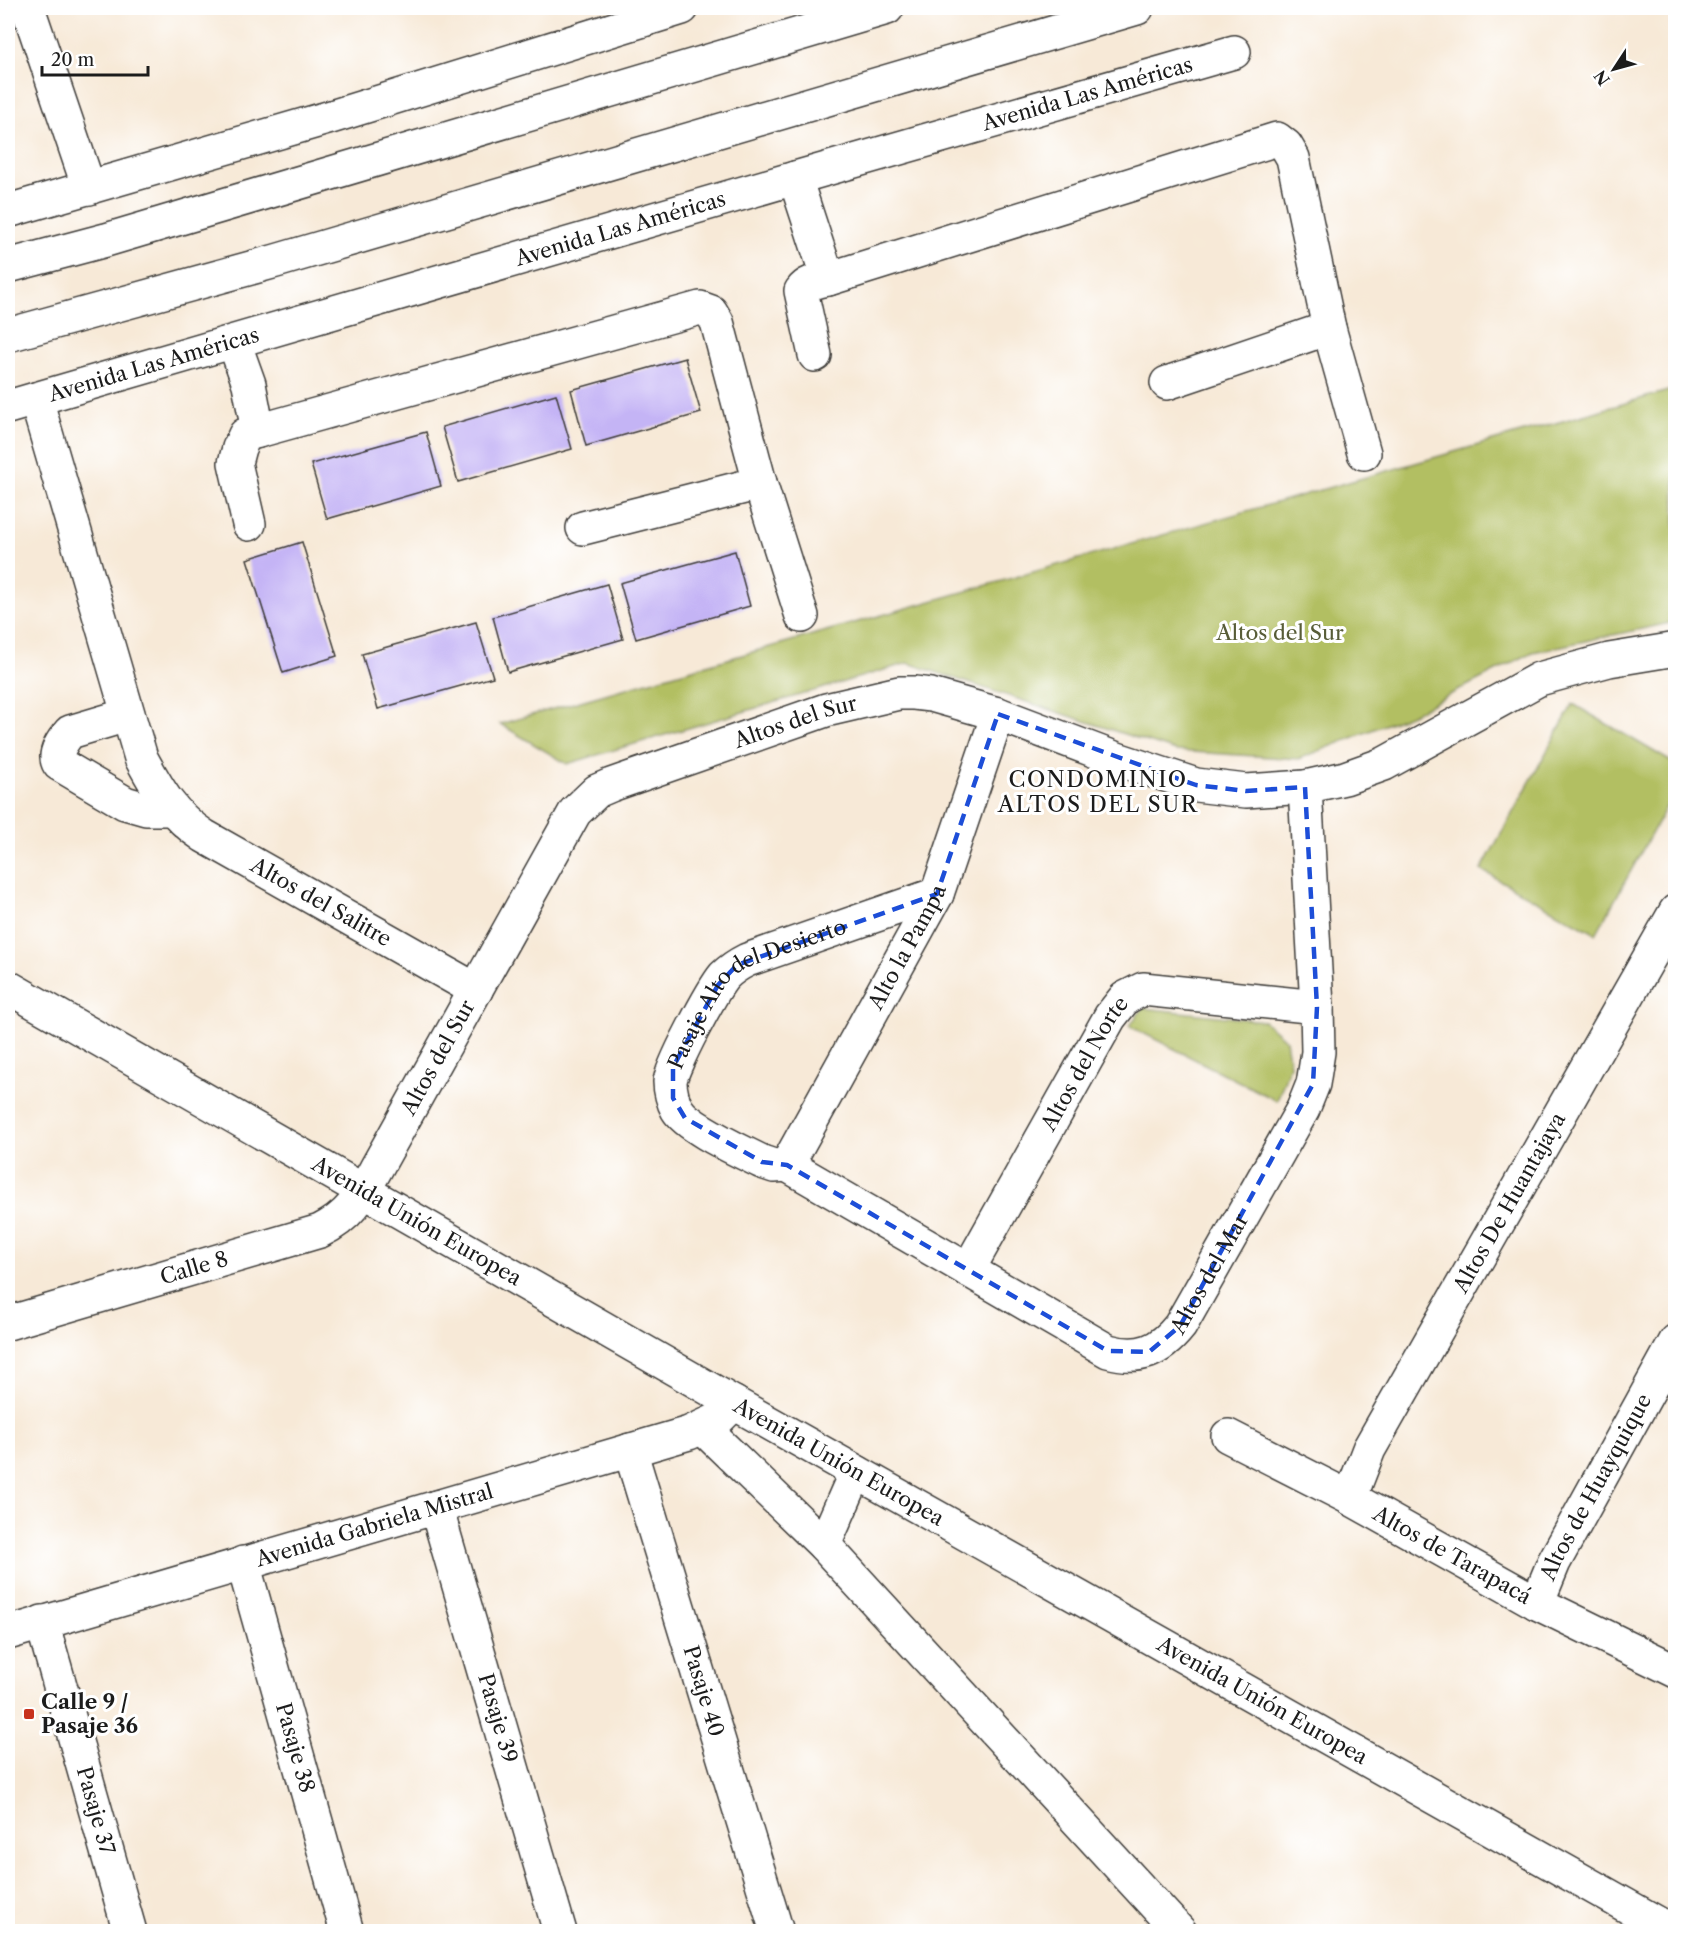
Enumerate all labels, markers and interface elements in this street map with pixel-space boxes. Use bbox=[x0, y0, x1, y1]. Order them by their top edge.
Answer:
scale bar bbox=[42, 39, 148, 77]
north arrow bbox=[1584, 39, 1644, 99]
text: 20 m bbox=[51, 49, 95, 71]
street label: Avenida Las Américas bbox=[978, 51, 1196, 136]
text: N bbox=[1590, 66, 1614, 89]
street label: Avenida Las Américas bbox=[511, 186, 729, 271]
street label: Avenida Las Américas bbox=[45, 322, 262, 407]
park label: Altos del Sur bbox=[1215, 620, 1344, 645]
street label: Altos del Sur bbox=[730, 690, 859, 753]
district label: CONDOMINIO ALTOS DEL SUR bbox=[997, 766, 1198, 818]
street label: Altos del Salitre bbox=[246, 852, 396, 951]
street label: Alto la Pampa bbox=[862, 881, 951, 1014]
street label: Pasaje Alto del Desierto bbox=[662, 914, 849, 1073]
street label: Altos del Norte bbox=[1035, 991, 1133, 1136]
street label: Altos del Sur bbox=[395, 995, 480, 1120]
street label: Altos De Huantajaya bbox=[1447, 1107, 1571, 1298]
street label: Avenida Unión Europea bbox=[307, 1150, 527, 1291]
street label: Altos del Mar bbox=[1165, 1209, 1253, 1339]
street label: Calle 8 bbox=[157, 1246, 231, 1289]
street label: Altos de Huayquique bbox=[1534, 1389, 1656, 1585]
street label: Avenida Unión Europea bbox=[729, 1392, 949, 1531]
street label: Avenida Gabriela Mistral bbox=[252, 1478, 496, 1572]
street label: Altos de Tarapacá bbox=[1368, 1500, 1537, 1610]
street label: Avenida Unión Europea bbox=[1152, 1631, 1373, 1770]
street label: Pasaje 40 bbox=[678, 1642, 730, 1739]
street label: Pasaje 39 bbox=[473, 1670, 523, 1766]
place label: Calle 9 / Pasaje 36 bbox=[41, 1689, 138, 1738]
street label: Pasaje 38 bbox=[271, 1700, 320, 1795]
marker: Calle 9 / Pasaje 36 bbox=[22, 1707, 36, 1721]
street label: Pasaje 37 bbox=[72, 1764, 121, 1858]

